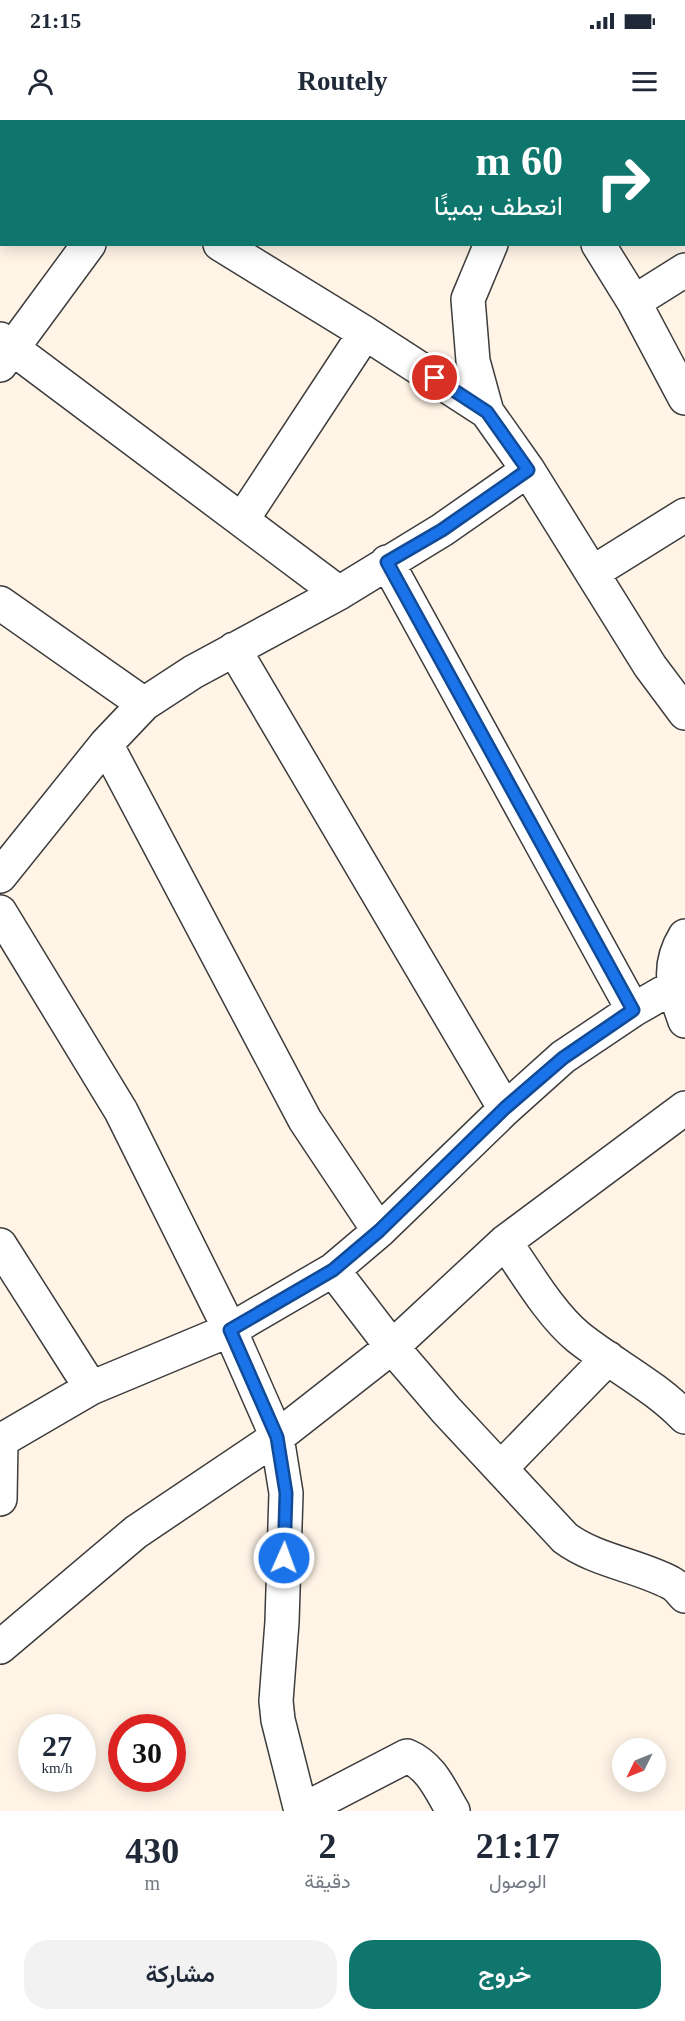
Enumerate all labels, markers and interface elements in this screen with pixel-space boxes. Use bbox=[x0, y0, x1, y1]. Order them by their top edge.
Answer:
text: 21:15 bbox=[30, 8, 81, 33]
icon: person bbox=[24, 65, 57, 98]
icon: menu bbox=[628, 65, 661, 98]
text: Routely bbox=[298, 66, 388, 96]
text: 60 m bbox=[476, 138, 563, 184]
icon: right bbox=[584, 144, 662, 222]
text: انعطف يمينًا bbox=[434, 191, 563, 221]
pin bbox=[409, 352, 460, 403]
icon: arrive bbox=[418, 361, 451, 394]
position arrow bbox=[252, 1526, 316, 1590]
speed limit sign: 30 bbox=[108, 1714, 186, 1792]
text: 27 bbox=[42, 1729, 72, 1762]
north arrow bbox=[612, 1738, 666, 1792]
map controls bbox=[612, 1738, 666, 1792]
text: km/h bbox=[42, 1760, 72, 1776]
text: 2 bbox=[319, 1826, 337, 1866]
text: 21:17 bbox=[476, 1826, 560, 1866]
text: 430 bbox=[125, 1831, 179, 1871]
text: دقيقة bbox=[304, 1870, 351, 1892]
text: الوصول bbox=[489, 1870, 547, 1892]
text: m bbox=[144, 1872, 160, 1894]
button: مشاركة bbox=[24, 1940, 337, 2009]
button: خروج bbox=[349, 1940, 661, 2009]

